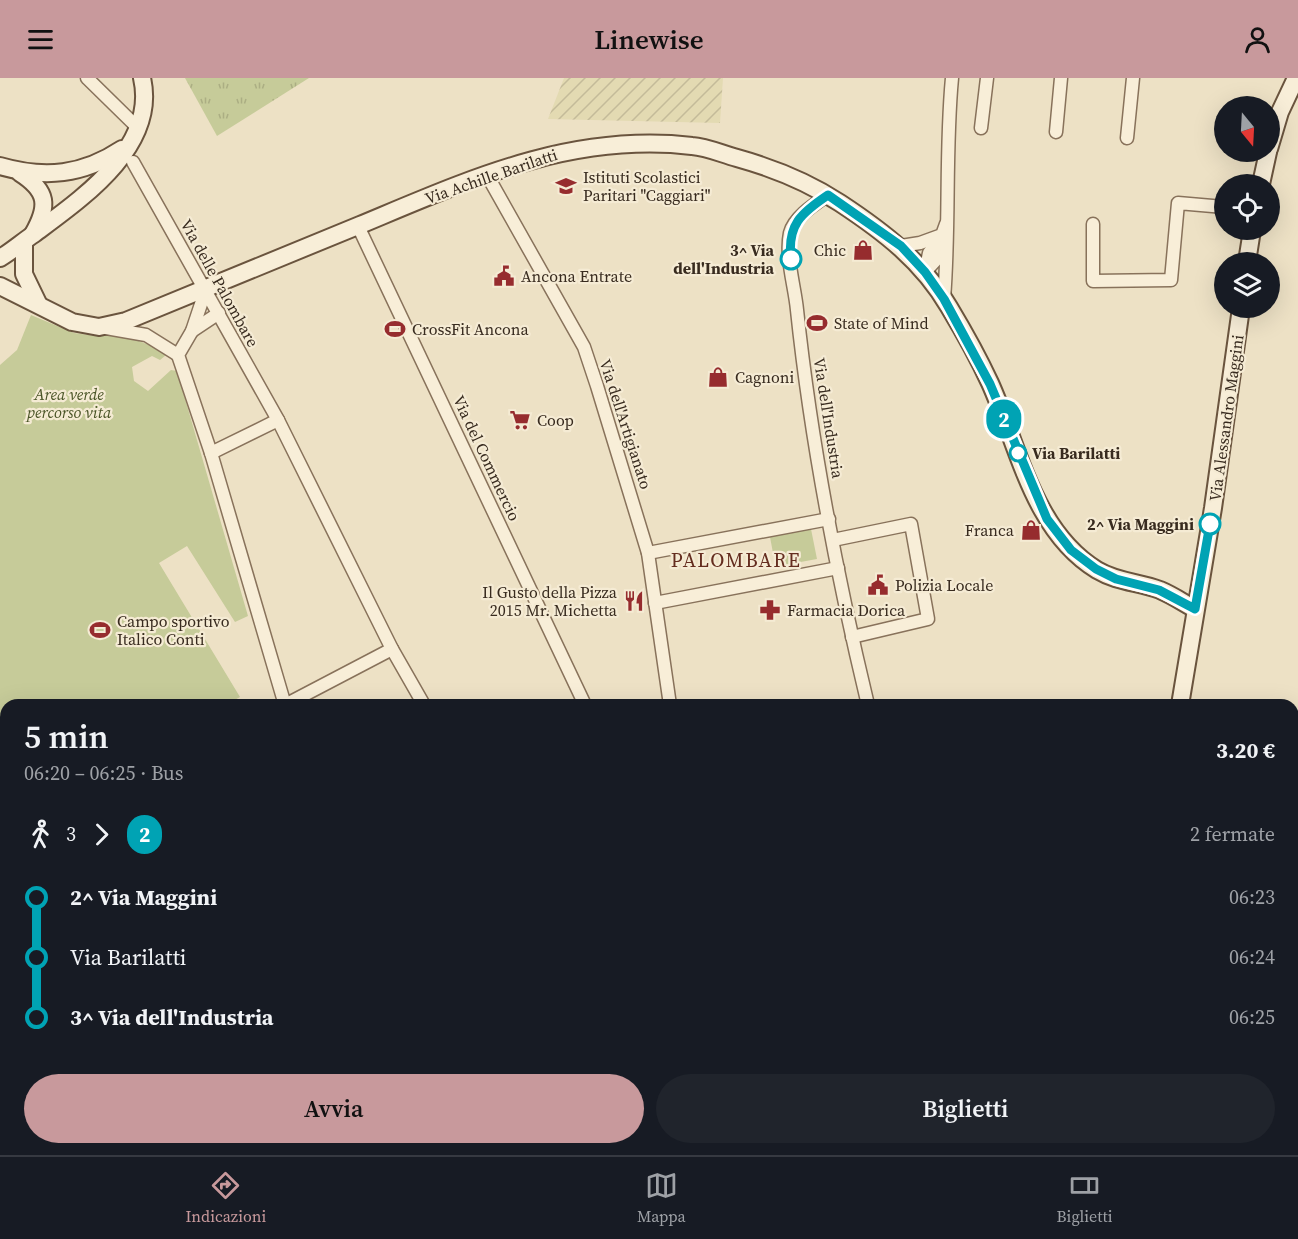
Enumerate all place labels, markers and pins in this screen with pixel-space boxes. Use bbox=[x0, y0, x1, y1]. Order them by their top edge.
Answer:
place label: Istituti Scolastici Paritari "Caggiari" bbox=[583, 166, 711, 206]
school or university icon: Istituti Scolastici Paritari "Caggiari" bbox=[554, 174, 578, 198]
shop icon: Chic bbox=[851, 238, 875, 262]
place label: 3^ Via dell'Industria bbox=[673, 239, 775, 279]
place label: Chic bbox=[814, 239, 846, 261]
marker: 3^ Via dell'Industria bbox=[780, 248, 802, 270]
public building icon: Ancona Entrate bbox=[492, 264, 516, 288]
place label: Ancona Entrate bbox=[521, 265, 632, 287]
sports icon: State of Mind bbox=[805, 311, 829, 335]
place label: State of Mind bbox=[834, 312, 929, 334]
sports icon: CrossFit Ancona bbox=[383, 317, 407, 341]
place label: CrossFit Ancona bbox=[412, 318, 529, 340]
shop icon: Cagnoni bbox=[706, 365, 730, 389]
place label: Cagnoni bbox=[735, 366, 795, 388]
supermarket icon: Coop bbox=[508, 408, 532, 432]
place label: Coop bbox=[537, 409, 574, 431]
place label: Via Barilatti bbox=[1032, 442, 1120, 464]
marker: Via Barilatti bbox=[1009, 444, 1027, 462]
place label: 2^ Via Maggini bbox=[1087, 513, 1194, 535]
marker: 2^ Via Maggini bbox=[1199, 513, 1221, 535]
shop icon: Franca bbox=[1019, 518, 1043, 542]
place label: Franca bbox=[965, 519, 1015, 541]
public building icon: Polizia Locale bbox=[866, 573, 890, 597]
place label: Polizia Locale bbox=[895, 574, 993, 596]
place label: Il Gusto della Pizza 2015 Mr. Michetta bbox=[482, 581, 618, 621]
restaurant icon: Il Gusto della Pizza 2015 Mr. Michetta bbox=[622, 589, 646, 613]
pharmacy icon: Farmacia Dorica bbox=[758, 598, 782, 622]
place label: Farmacia Dorica bbox=[787, 599, 906, 621]
place label: Campo sportivo Italico Conti bbox=[117, 610, 230, 650]
sports icon: Campo sportivo Italico Conti bbox=[88, 618, 112, 642]

